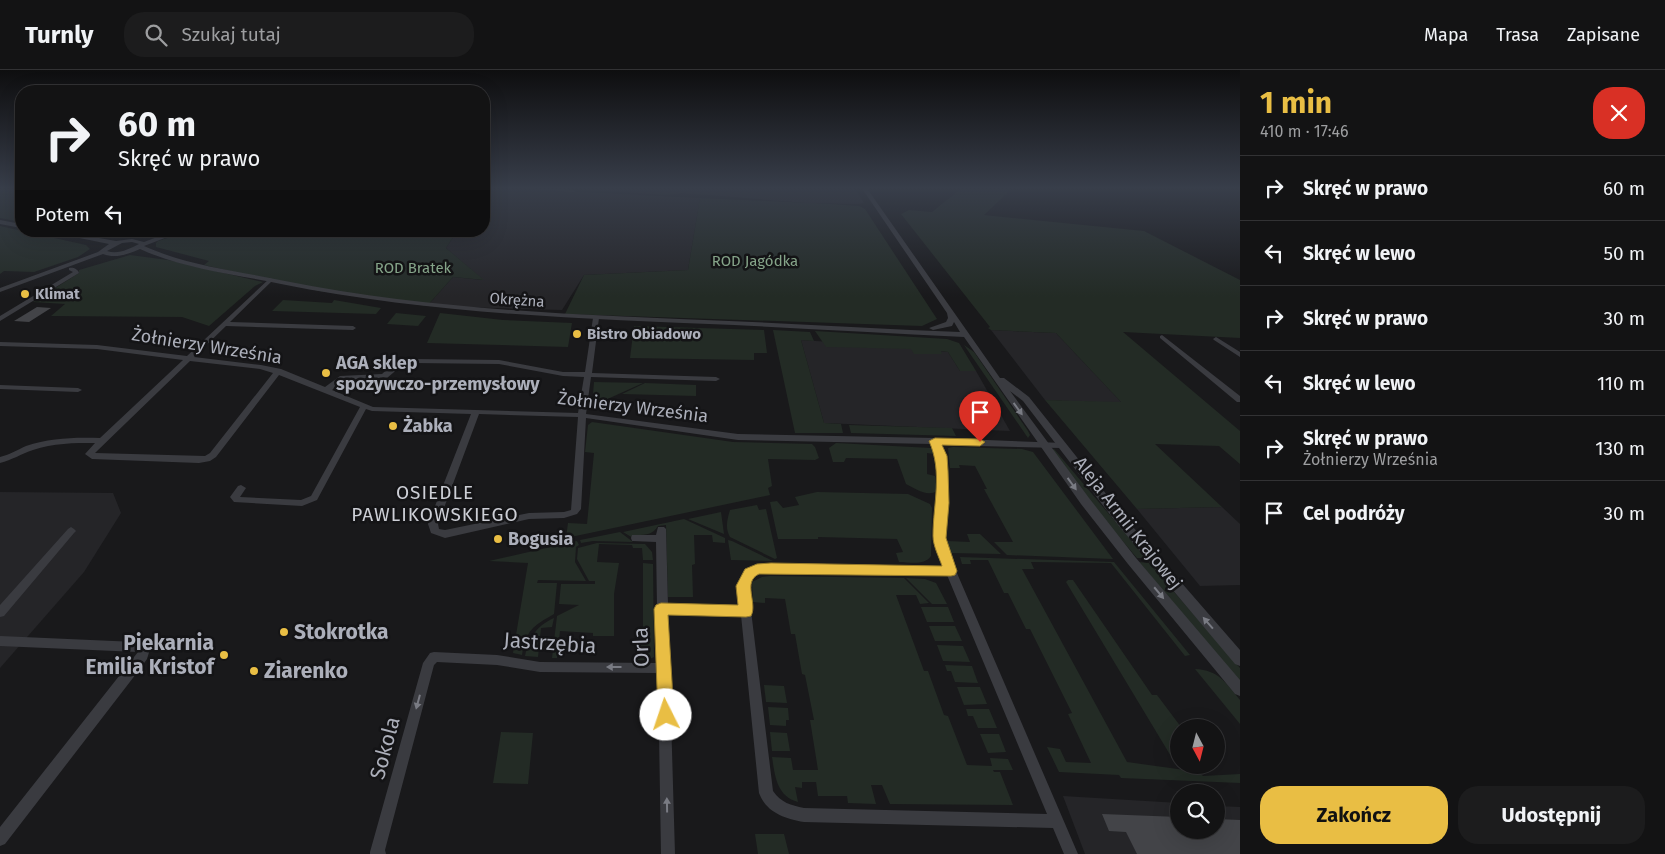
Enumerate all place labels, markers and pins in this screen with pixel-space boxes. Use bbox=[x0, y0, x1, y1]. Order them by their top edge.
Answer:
place label: Klimat bbox=[35, 285, 80, 303]
marker: Klimat bbox=[19, 288, 31, 300]
place label: Bistro Obiadowo bbox=[587, 325, 701, 343]
marker: Bistro Obiadowo bbox=[571, 328, 583, 340]
place label: AGA sklep spożywczo-przemysłowy bbox=[335, 352, 540, 395]
marker: AGA sklep spożywczo-przemysłowy bbox=[320, 367, 332, 379]
pin bbox=[959, 391, 1001, 442]
place label: Żabka bbox=[403, 415, 453, 437]
marker: Żabka bbox=[387, 420, 399, 432]
place label: Bogusia bbox=[508, 528, 573, 550]
marker: Bogusia bbox=[492, 533, 504, 545]
place label: Stokrotka bbox=[294, 619, 389, 645]
marker: Stokrotka bbox=[278, 626, 290, 638]
place label: Piekarnia Emilia Kristof bbox=[86, 630, 217, 680]
marker: Piekarnia Emilia Kristof bbox=[218, 649, 230, 661]
place label: Ziarenko bbox=[264, 658, 348, 684]
marker: Ziarenko bbox=[248, 665, 260, 677]

